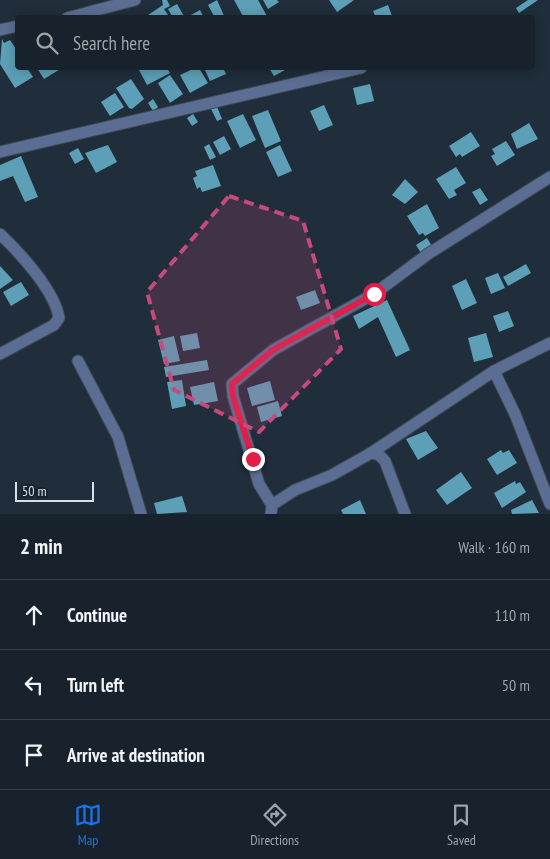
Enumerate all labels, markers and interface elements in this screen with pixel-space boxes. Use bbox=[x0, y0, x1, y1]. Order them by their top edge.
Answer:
search box bbox=[15, 15, 535, 70]
icon: search bbox=[33, 29, 61, 57]
text: Search here bbox=[73, 31, 150, 55]
route start bbox=[363, 283, 386, 306]
route end bbox=[242, 448, 265, 471]
scale bar bbox=[15, 479, 94, 502]
text: 50 m bbox=[22, 482, 47, 500]
text: 2 min bbox=[20, 533, 62, 560]
text: Walk · 160 m bbox=[458, 537, 530, 557]
icon: ahead bbox=[20, 601, 48, 629]
text: Continue bbox=[67, 603, 127, 627]
text: 110 m bbox=[495, 605, 530, 625]
icon: left bbox=[20, 671, 48, 699]
text: Turn left bbox=[67, 673, 124, 697]
text: 50 m bbox=[502, 675, 530, 695]
icon: arrive bbox=[20, 741, 48, 769]
text: Arrive at destination bbox=[67, 743, 205, 767]
tab: Map bbox=[74, 801, 102, 849]
tab: Directions bbox=[250, 801, 299, 849]
tab: Saved bbox=[447, 801, 476, 849]

